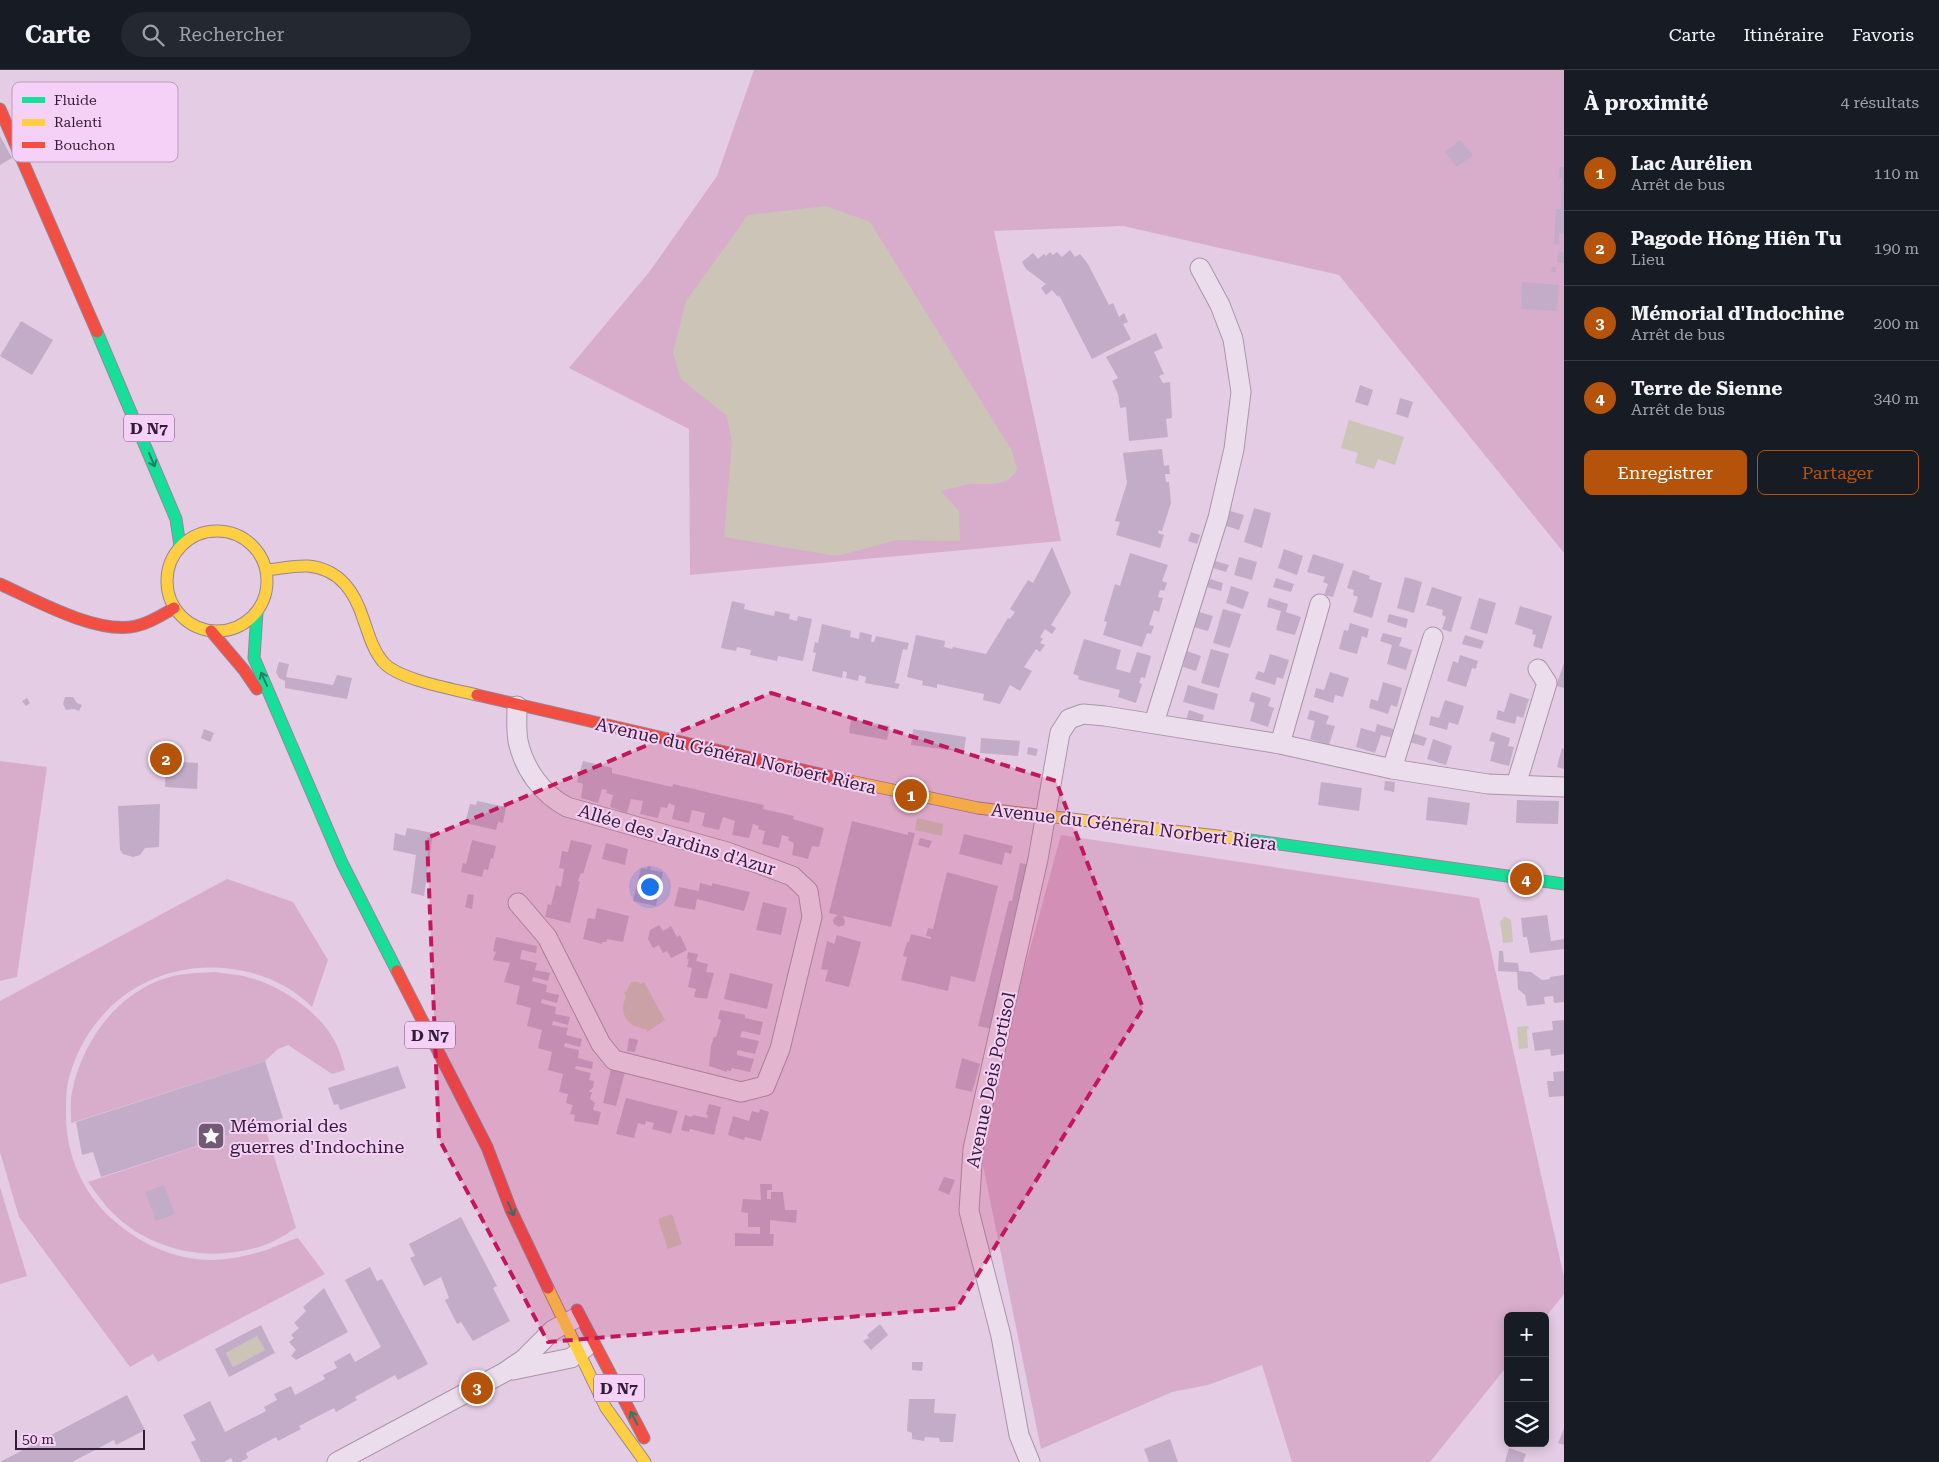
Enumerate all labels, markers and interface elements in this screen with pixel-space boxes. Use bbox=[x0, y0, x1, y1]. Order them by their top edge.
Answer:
search box bbox=[121, 12, 471, 57]
text: Carte bbox=[25, 21, 91, 49]
icon: search bbox=[139, 21, 167, 49]
text: Rechercher bbox=[179, 23, 284, 46]
text: Carte bbox=[1669, 24, 1715, 45]
text: Itinéraire bbox=[1743, 24, 1824, 45]
text: Favoris bbox=[1852, 24, 1914, 45]
legend bbox=[12, 82, 178, 162]
text: À proximité bbox=[1584, 91, 1708, 115]
text: Fluide bbox=[54, 92, 97, 108]
text: 4 résultats bbox=[1840, 93, 1919, 112]
text: Ralenti bbox=[54, 114, 102, 130]
text: Bouchon bbox=[54, 137, 115, 153]
text: Lac Aurélien bbox=[1631, 152, 1752, 175]
text: 1 bbox=[1596, 164, 1604, 183]
text: 110 m bbox=[1873, 164, 1919, 183]
text: Arrêt de bus bbox=[1631, 175, 1725, 194]
text: Pagode Hông Hiên Tu bbox=[1631, 227, 1841, 250]
text: 2 bbox=[1596, 239, 1604, 258]
text: 190 m bbox=[1873, 239, 1919, 258]
text: Lieu bbox=[1631, 250, 1665, 269]
text: Mémorial d'Indochine bbox=[1631, 302, 1844, 325]
text: 3 bbox=[1596, 314, 1604, 333]
text: 200 m bbox=[1873, 314, 1919, 333]
text: Arrêt de bus bbox=[1631, 325, 1725, 344]
text: Terre de Sienne bbox=[1631, 377, 1782, 400]
text: 4 bbox=[1596, 389, 1604, 408]
text: 340 m bbox=[1873, 389, 1919, 408]
text: Arrêt de bus bbox=[1631, 400, 1725, 419]
road number: D N7 bbox=[124, 414, 174, 442]
button: Enregistrer bbox=[1584, 450, 1747, 495]
button: Partager bbox=[1757, 450, 1919, 495]
one-way arrow bbox=[148, 453, 157, 468]
one-way arrow bbox=[258, 672, 268, 687]
street label: Avenue du Général Norbert Riera bbox=[594, 713, 879, 798]
pin: 2 bbox=[150, 740, 182, 778]
pin: 1 bbox=[895, 776, 927, 814]
street label: Allée des Jardins d'Azur bbox=[576, 799, 778, 880]
street label: Avenue du Général Norbert Riera bbox=[990, 799, 1278, 854]
pin: 4 bbox=[1510, 860, 1542, 898]
your location bbox=[637, 874, 663, 900]
street label: Avenue Deis Portisol bbox=[962, 990, 1020, 1170]
road number: D N7 bbox=[405, 1022, 455, 1048]
place label: Mémorial des guerres d'Indochine bbox=[230, 1115, 404, 1157]
place icon: Mémorial des guerres d'Indochine bbox=[196, 1121, 226, 1151]
one-way arrow bbox=[507, 1201, 516, 1216]
map controls bbox=[1504, 1312, 1549, 1447]
button: + bbox=[1504, 1312, 1549, 1357]
button: − bbox=[1504, 1357, 1549, 1402]
pin: 3 bbox=[461, 1369, 493, 1407]
road number: D N7 bbox=[594, 1375, 644, 1402]
button: layers bbox=[1504, 1402, 1549, 1447]
one-way arrow bbox=[629, 1411, 638, 1426]
scale bar bbox=[15, 1427, 145, 1450]
text: 50 m bbox=[22, 1431, 54, 1447]

